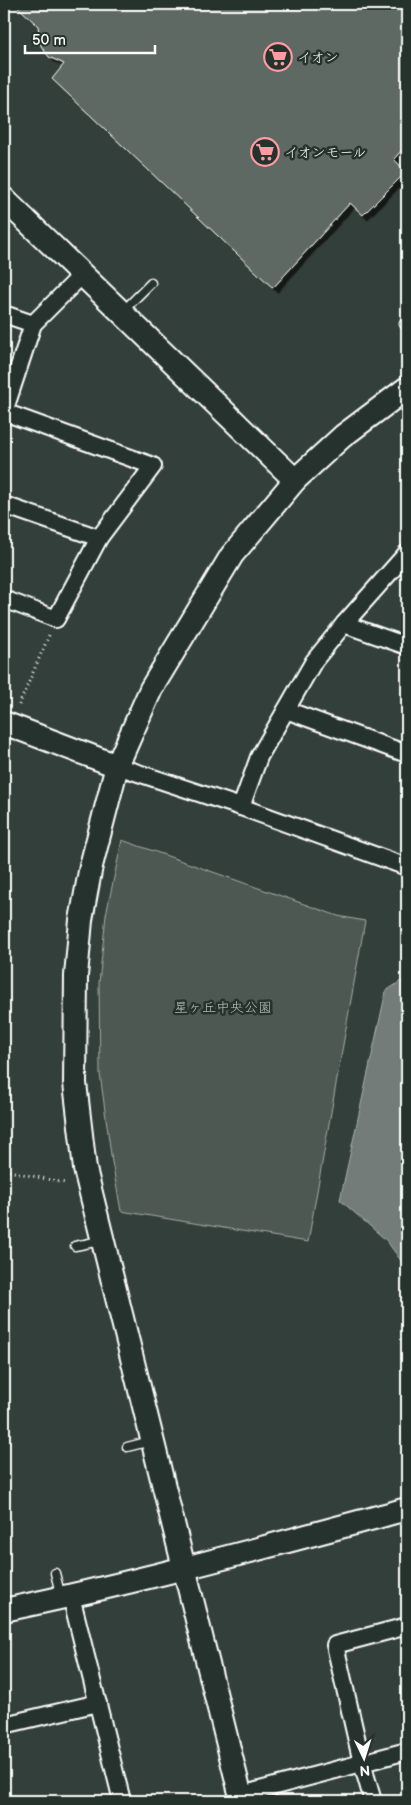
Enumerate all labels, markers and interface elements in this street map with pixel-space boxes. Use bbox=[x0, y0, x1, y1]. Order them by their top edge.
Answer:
scale bar bbox=[25, 22, 155, 54]
text: 50 m bbox=[32, 31, 66, 50]
supermarket icon: イオン bbox=[263, 42, 293, 72]
place label: イオン bbox=[297, 49, 338, 66]
supermarket icon: イオンモール bbox=[250, 137, 280, 167]
place label: イオンモール bbox=[284, 144, 367, 161]
park label: 星ヶ丘中央公園 bbox=[174, 999, 272, 1016]
north arrow bbox=[338, 1732, 388, 1782]
text: N bbox=[359, 1762, 371, 1779]

